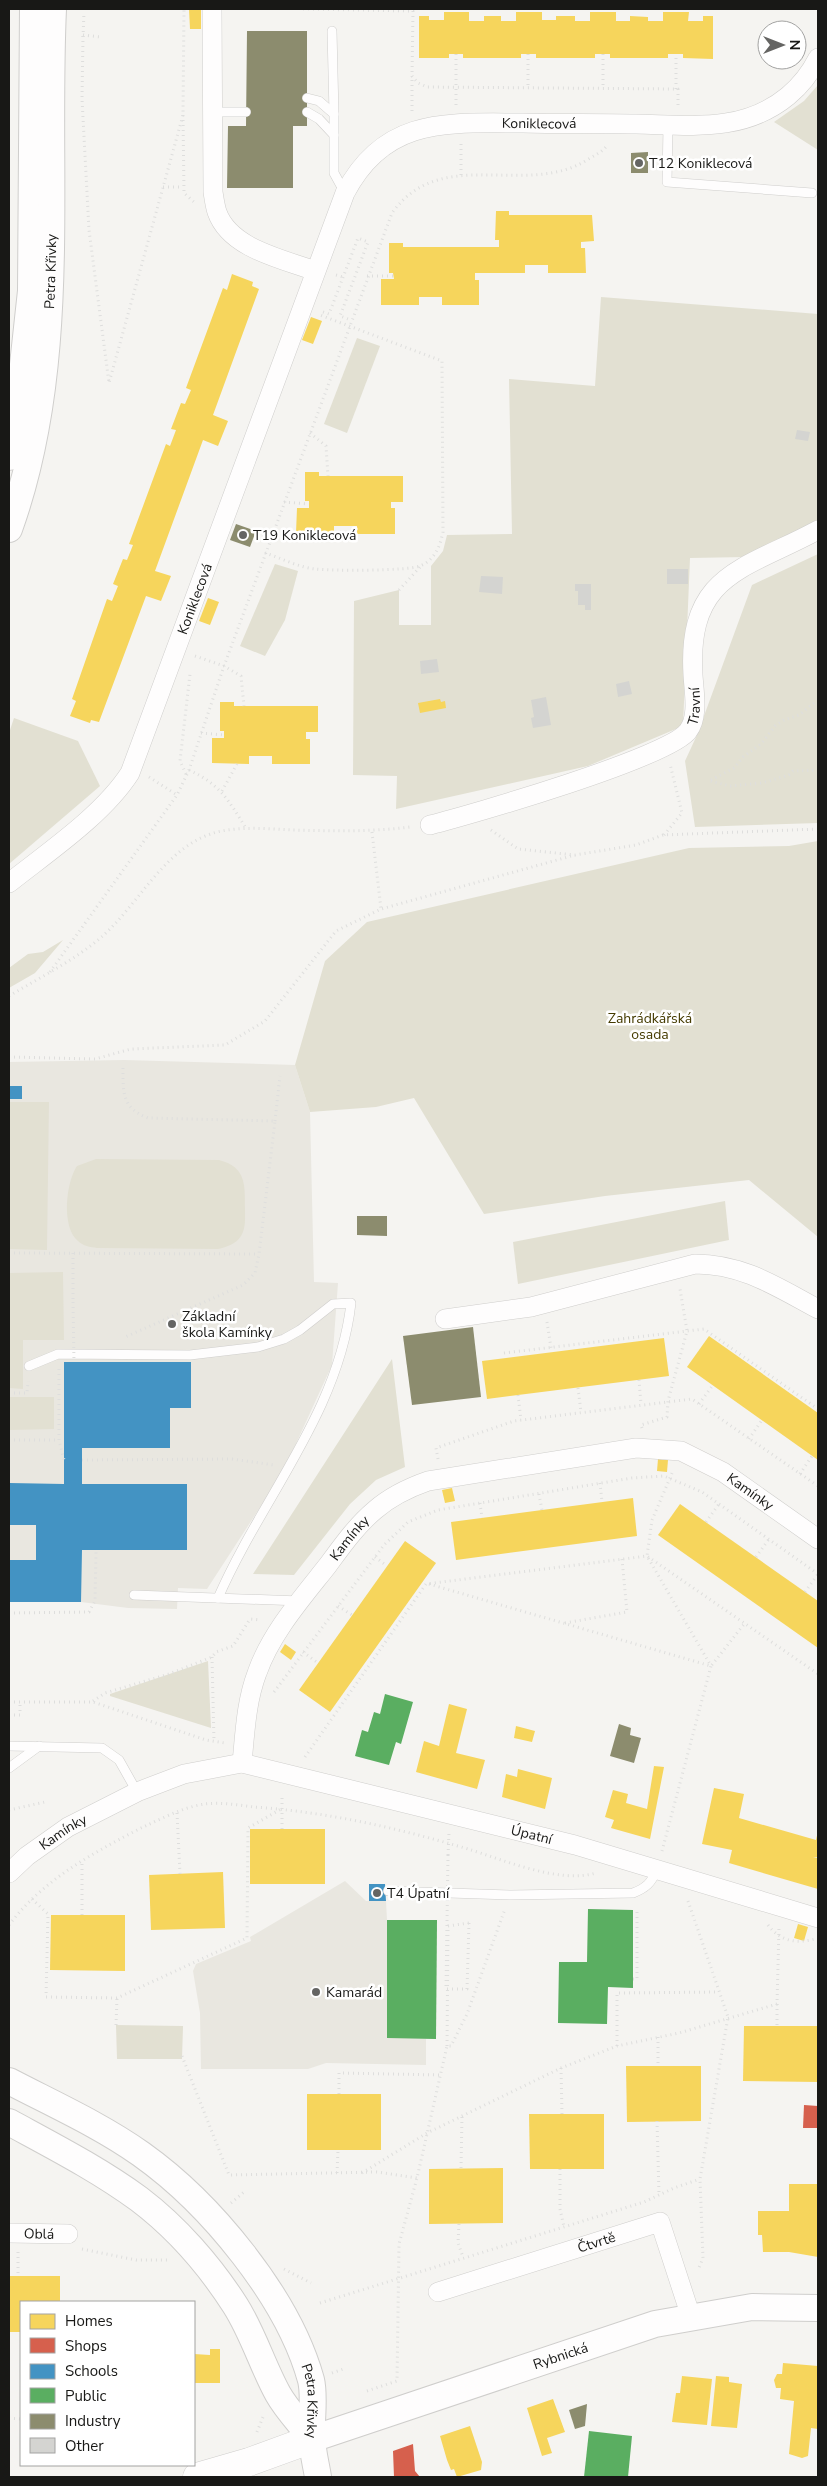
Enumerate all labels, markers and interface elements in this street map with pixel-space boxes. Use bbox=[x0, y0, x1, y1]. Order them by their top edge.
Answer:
north arrow bbox=[757, 20, 807, 70]
text: N bbox=[785, 40, 804, 50]
street label: Koniklecová bbox=[502, 114, 576, 134]
place label: T12 Koniklecová bbox=[649, 154, 752, 173]
marker: T12 Koniklecová bbox=[633, 157, 645, 169]
street label: Petra Křivky bbox=[40, 233, 61, 309]
place label: T19 Koniklecová bbox=[253, 526, 356, 545]
marker: T19 Koniklecová bbox=[237, 529, 249, 541]
street label: Koniklecová bbox=[173, 561, 217, 637]
street label: Travní bbox=[683, 686, 705, 728]
park label: Zahrádkářská osada bbox=[608, 1009, 692, 1044]
place label: Základní škola Kamínky bbox=[182, 1307, 273, 1342]
marker: Základní škola Kamínky bbox=[166, 1318, 178, 1330]
street label: Kamínky bbox=[723, 1469, 778, 1515]
street label: Kamínky bbox=[325, 1511, 374, 1565]
street label: Kamínky bbox=[35, 1810, 91, 1855]
street label: Úpatní bbox=[509, 1821, 555, 1849]
place label: T4 Úpatní bbox=[387, 1884, 450, 1903]
marker: T4 Úpatní bbox=[371, 1887, 383, 1899]
place label: Kamarád bbox=[326, 1983, 382, 2002]
marker: Kamarád bbox=[310, 1986, 322, 1998]
street label: Oblá bbox=[24, 2224, 54, 2244]
street label: Čtvrtě bbox=[575, 2228, 618, 2257]
legend bbox=[20, 2301, 195, 2466]
text: Homes bbox=[65, 2311, 113, 2331]
text: Shops bbox=[65, 2336, 107, 2356]
street label: Rybnická bbox=[531, 2338, 591, 2374]
text: Schools bbox=[65, 2361, 118, 2381]
street label: Petra Křivky bbox=[296, 2361, 322, 2439]
text: Public bbox=[65, 2386, 106, 2406]
text: Industry bbox=[65, 2411, 121, 2431]
text: Other bbox=[65, 2436, 104, 2456]

